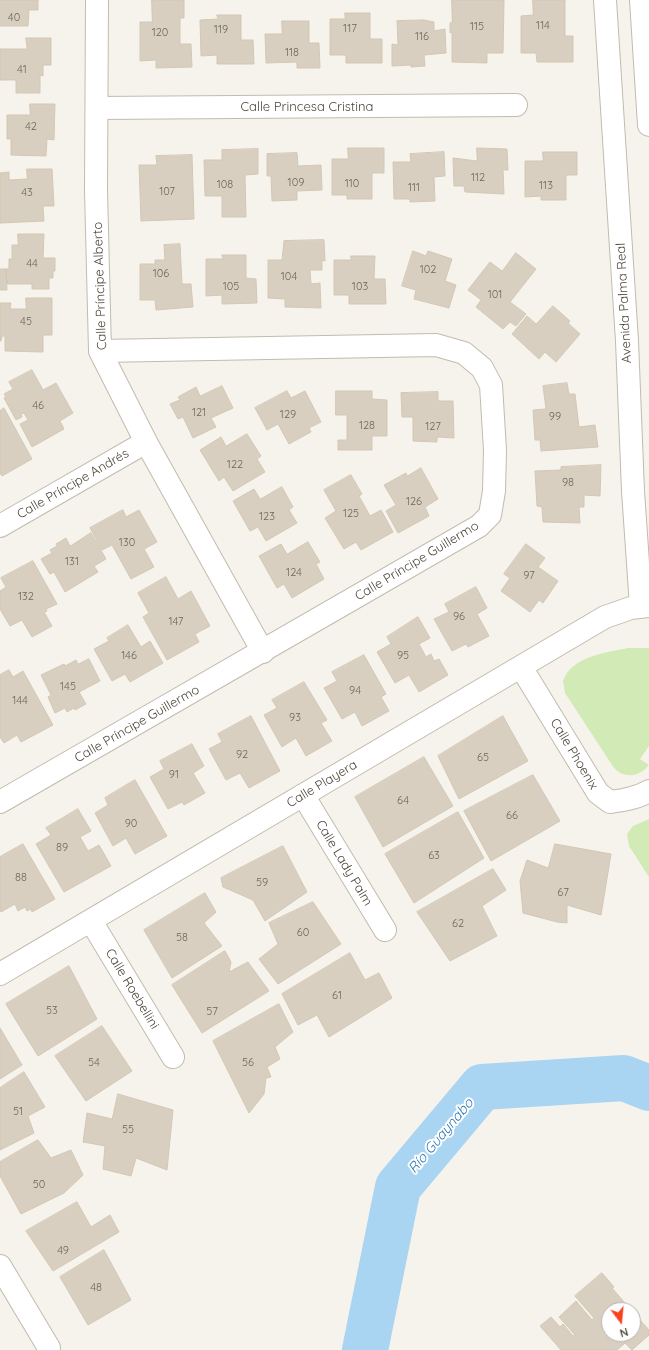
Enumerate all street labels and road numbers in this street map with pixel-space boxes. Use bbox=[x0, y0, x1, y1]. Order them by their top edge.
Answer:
street label: Calle Princesa Cristina bbox=[241, 99, 373, 115]
street label: Calle Príncipe Alberto bbox=[90, 222, 110, 350]
street label: Avenida Palma Real bbox=[613, 242, 635, 364]
street label: Calle Príncipe Andrés bbox=[14, 446, 132, 522]
street label: Calle Príncipe Guillermo bbox=[352, 518, 482, 604]
street label: Calle Príncipe Guillermo bbox=[72, 682, 202, 766]
street label: Calle Phoenix bbox=[547, 716, 601, 792]
street label: Calle Playera bbox=[284, 757, 360, 811]
street label: Calle Lady Palm bbox=[312, 817, 376, 909]
street label: Calle Roebellini bbox=[102, 946, 162, 1032]

